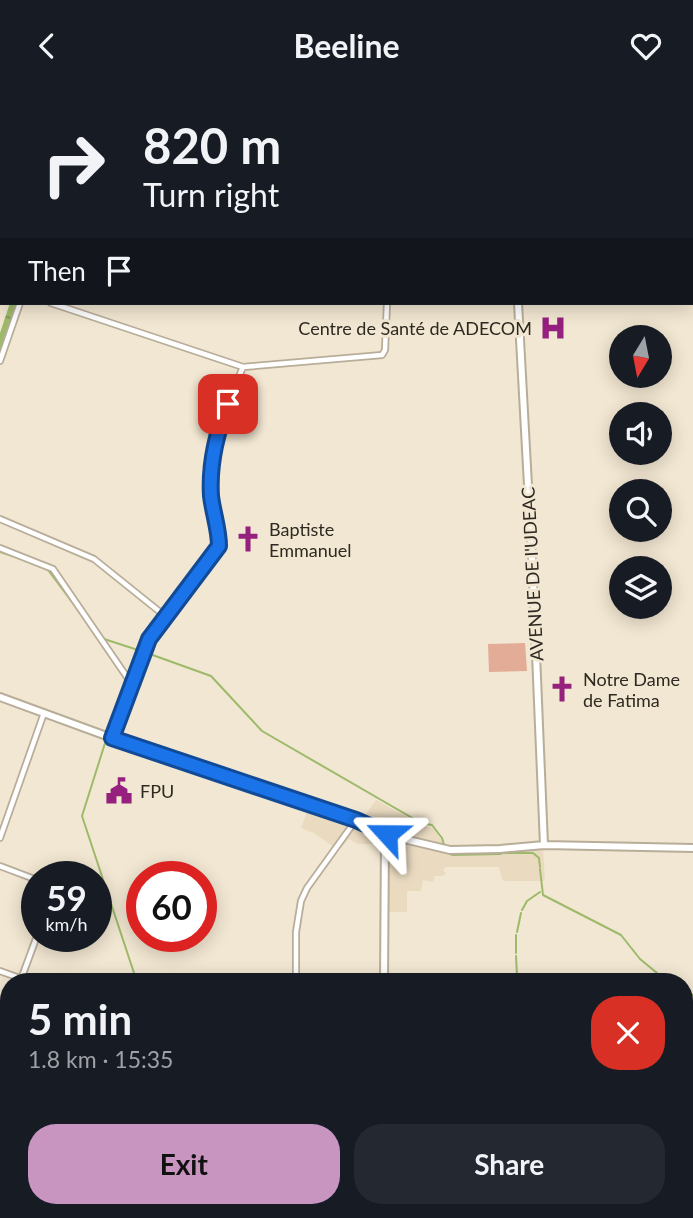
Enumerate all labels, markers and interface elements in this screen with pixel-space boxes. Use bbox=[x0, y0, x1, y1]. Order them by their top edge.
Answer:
text: Beeline bbox=[293, 26, 400, 65]
icon: back bbox=[28, 27, 66, 65]
icon: heart bbox=[627, 27, 665, 65]
text: 820 m bbox=[143, 116, 281, 174]
icon: right bbox=[28, 119, 119, 210]
text: Turn right bbox=[143, 175, 279, 214]
icon: arrive bbox=[100, 252, 138, 290]
text: Then bbox=[28, 255, 86, 287]
hospital icon: Centre de Santé de ADECOM bbox=[538, 313, 568, 343]
place label: Centre de Santé de ADECOM bbox=[298, 317, 532, 339]
north arrow bbox=[609, 325, 672, 389]
map controls bbox=[609, 325, 672, 619]
pin bbox=[198, 374, 258, 434]
icon: arrive bbox=[209, 385, 247, 423]
button: sound bbox=[609, 402, 672, 465]
button: search bbox=[609, 479, 672, 542]
street label: AVENUE DE I'UDEAC bbox=[516, 486, 548, 662]
place label: Baptiste Emmanuel bbox=[269, 518, 352, 561]
church icon: Baptiste Emmanuel bbox=[233, 524, 263, 554]
button: layers bbox=[609, 556, 672, 619]
place label: Notre Dame de Fatima bbox=[583, 668, 680, 711]
church icon: Notre Dame de Fatima bbox=[547, 674, 577, 704]
public building icon: FPU bbox=[104, 776, 134, 806]
place label: FPU bbox=[140, 780, 174, 802]
position arrow bbox=[350, 797, 424, 871]
speed limit sign: 60 bbox=[126, 861, 217, 952]
text: 59 bbox=[46, 876, 87, 918]
text: km/h bbox=[45, 913, 88, 935]
text: 5 min bbox=[28, 994, 132, 1044]
button: close bbox=[591, 996, 665, 1070]
text: 1.8 km · 15:35 bbox=[28, 1045, 173, 1073]
button: Exit bbox=[28, 1124, 340, 1204]
button: Share bbox=[354, 1124, 665, 1204]

